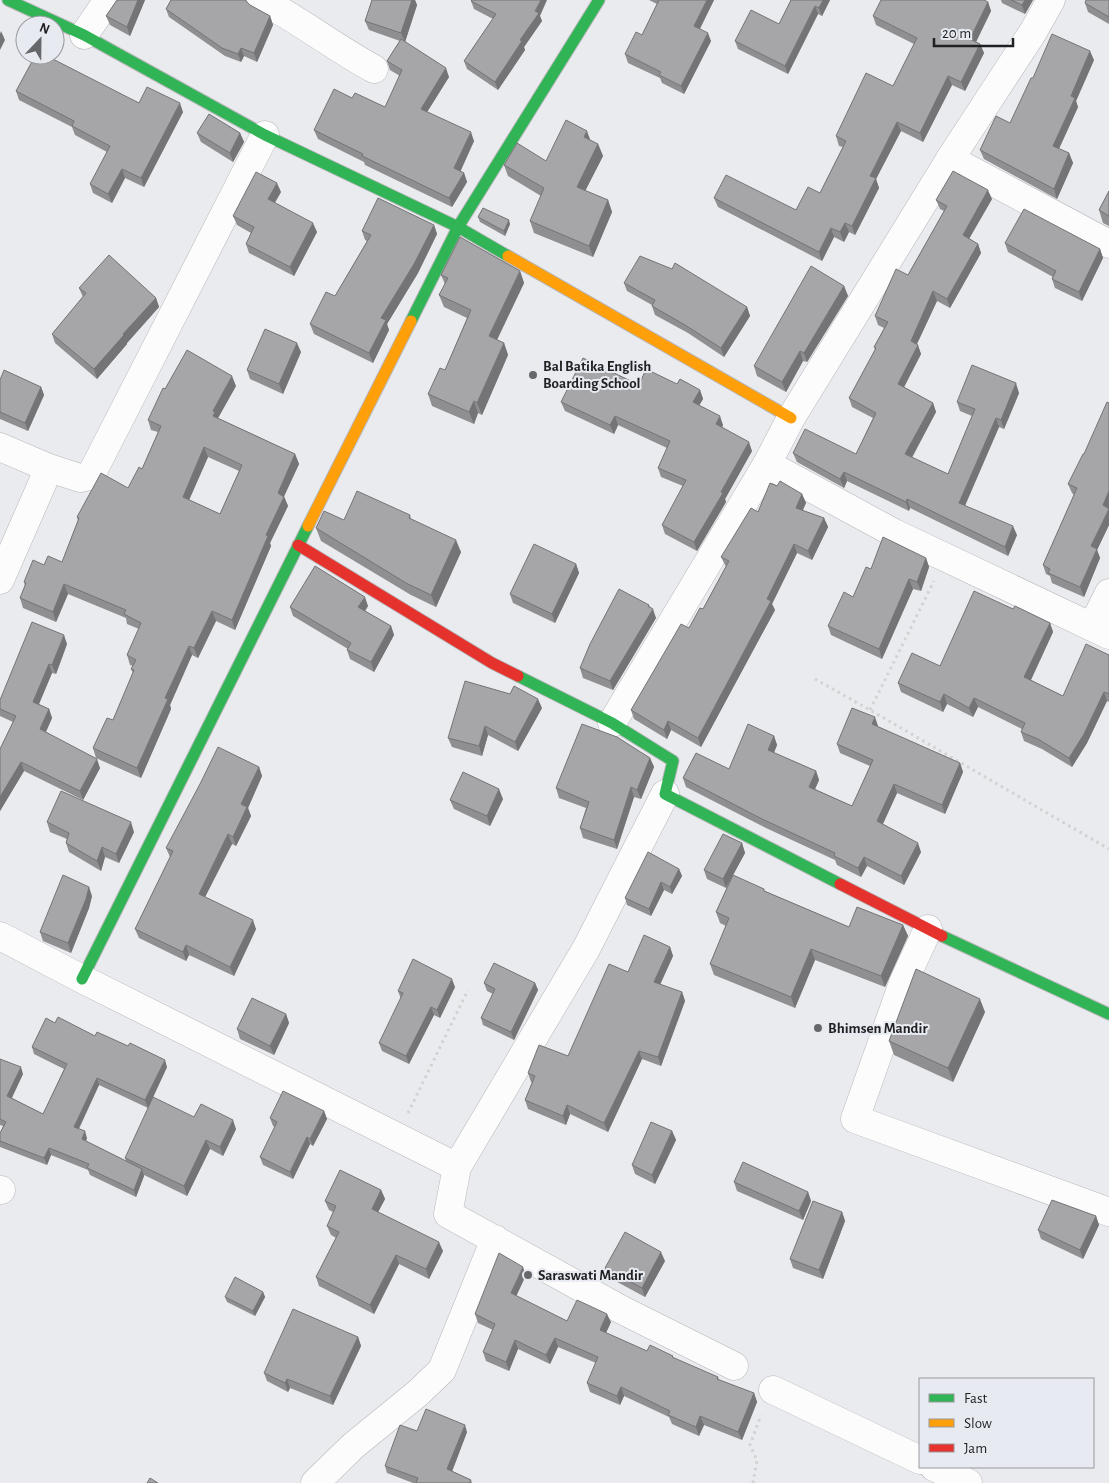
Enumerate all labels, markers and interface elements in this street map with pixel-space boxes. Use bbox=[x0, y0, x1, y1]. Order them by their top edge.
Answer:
north arrow bbox=[15, 15, 65, 65]
scale bar bbox=[934, 15, 1013, 47]
text: N bbox=[37, 21, 52, 37]
text: 20 m bbox=[942, 26, 971, 41]
place label: Bal Batika English Boarding School bbox=[543, 359, 651, 391]
marker: Bal Batika English Boarding School bbox=[527, 369, 539, 381]
place label: Bhimsen Mandir bbox=[828, 1021, 928, 1036]
marker: Bhimsen Mandir bbox=[812, 1022, 824, 1034]
place label: Saraswati Mandir bbox=[538, 1268, 644, 1283]
marker: Saraswati Mandir bbox=[522, 1269, 534, 1281]
legend bbox=[919, 1378, 1094, 1468]
text: Fast bbox=[964, 1391, 988, 1406]
text: Slow bbox=[964, 1416, 992, 1431]
text: Jam bbox=[964, 1441, 987, 1456]

